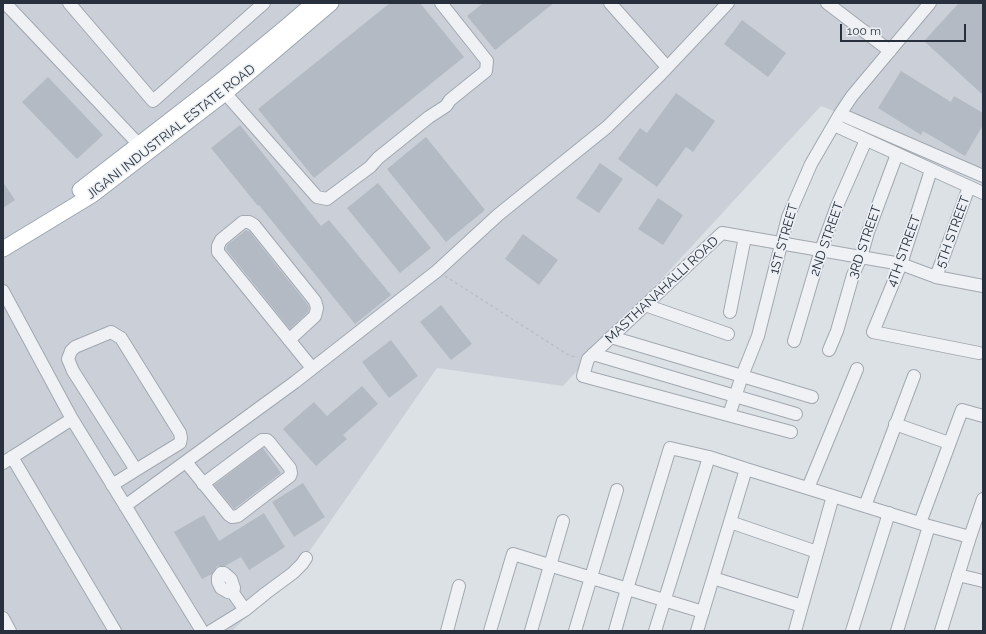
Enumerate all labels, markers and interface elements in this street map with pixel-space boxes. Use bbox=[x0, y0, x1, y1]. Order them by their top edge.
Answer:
scale bar bbox=[842, 16, 968, 42]
text: 100 m bbox=[847, 24, 881, 38]
street label: JIGANI INDUSTRIAL ESTATE ROAD bbox=[84, 61, 258, 203]
street label: 5TH STREET bbox=[933, 194, 973, 270]
street label: 2ND STREET bbox=[807, 200, 847, 278]
street label: 1ST STREET bbox=[766, 202, 802, 276]
street label: 3RD STREET bbox=[845, 203, 885, 281]
street label: 4TH STREET bbox=[884, 213, 924, 289]
street label: MASTHANAHALLI ROAD bbox=[602, 233, 722, 347]

